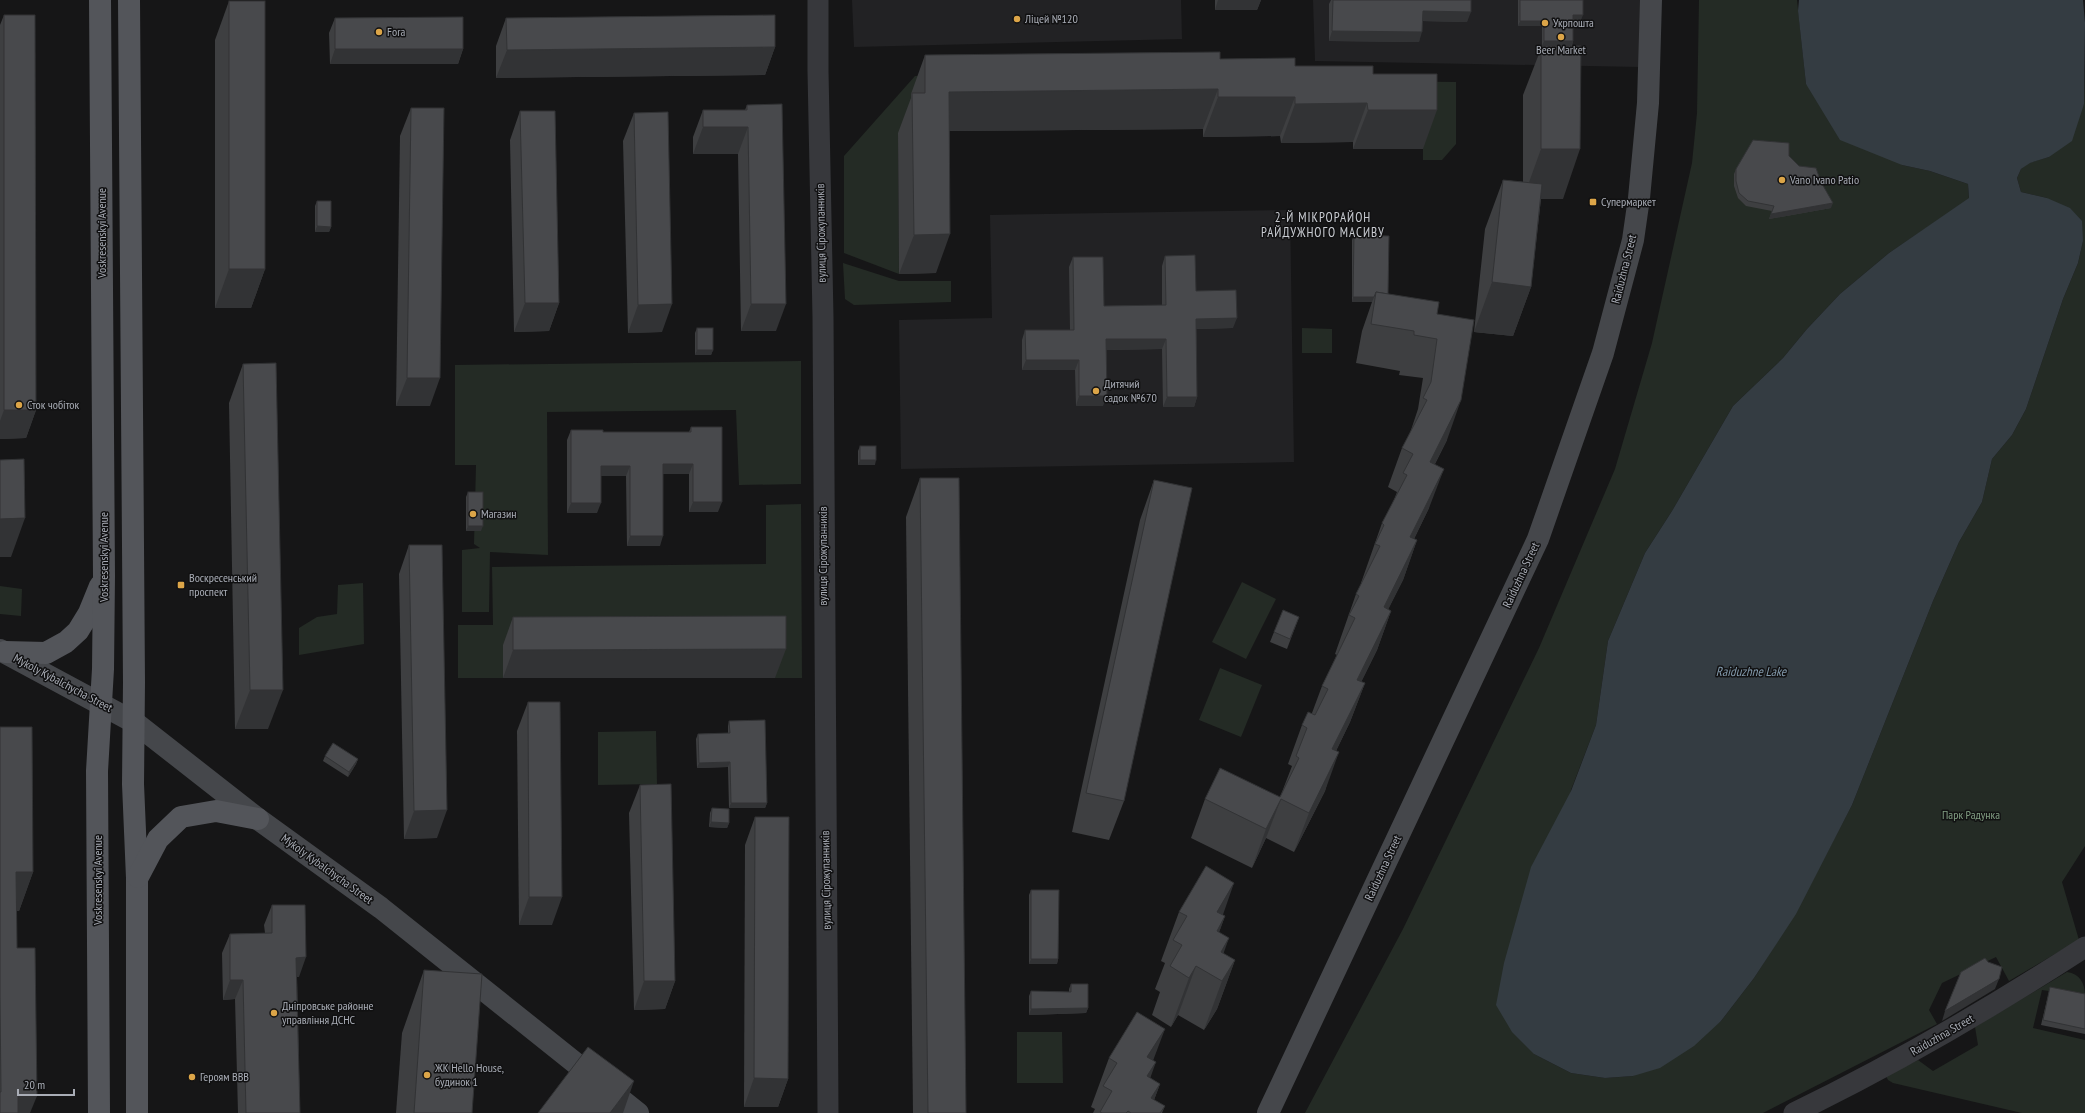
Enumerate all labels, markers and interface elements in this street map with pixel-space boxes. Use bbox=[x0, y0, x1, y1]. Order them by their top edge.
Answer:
place label: Ліцей №120 bbox=[1024, 11, 1078, 26]
marker: Ліцей №120 bbox=[1012, 14, 1022, 24]
place label: Укрпошта bbox=[1553, 15, 1594, 30]
marker: Укрпошта bbox=[1540, 18, 1550, 28]
place label: Fora bbox=[387, 24, 405, 39]
marker: Fora bbox=[374, 27, 384, 37]
marker: Beer Market bbox=[1556, 32, 1566, 42]
place label: Beer Market bbox=[1536, 42, 1587, 57]
place label: Vano Ivano Patio bbox=[1789, 172, 1859, 187]
marker: Vano Ivano Patio bbox=[1777, 175, 1787, 185]
street label: вулиця Сірожупанників bbox=[812, 183, 829, 283]
street label: Voskresenskyi Avenue bbox=[94, 188, 109, 279]
place label: Супермаркет bbox=[1601, 194, 1656, 209]
marker: Супермаркет bbox=[1588, 197, 1598, 207]
district label: 2-Й МІКРОРАЙОН РАЙДУЖНОГО МАСИВУ bbox=[1261, 209, 1385, 241]
street label: Raiduzhna Street bbox=[1608, 232, 1640, 305]
place label: Дитячий садок №670 bbox=[1104, 376, 1157, 405]
marker: Дитячий садок №670 bbox=[1091, 386, 1101, 396]
place label: Сток чобіток bbox=[27, 397, 80, 412]
marker: Сток чобіток bbox=[14, 400, 24, 410]
place label: Магазин bbox=[481, 506, 516, 521]
street label: вулиця Сірожупанників bbox=[815, 506, 830, 605]
marker: Магазин bbox=[468, 509, 478, 519]
street label: Voskresenskyi Avenue bbox=[96, 512, 111, 603]
street label: Raiduzhna Street bbox=[1499, 539, 1543, 610]
place label: Воскресенський проспект bbox=[189, 570, 257, 599]
marker: Воскресенський проспект bbox=[176, 580, 186, 590]
street label: Mykoly Kybalchycha Street bbox=[11, 650, 116, 715]
water label: Raiduzhne Lake bbox=[1716, 663, 1788, 680]
park label: Парк Радунка bbox=[1942, 807, 2000, 822]
street label: Mykoly Kybalchycha Street bbox=[278, 830, 377, 907]
street label: вулиця Сірожупанників bbox=[817, 830, 834, 930]
street label: Raiduzhna Street bbox=[1361, 832, 1405, 903]
street label: Voskresenskyi Avenue bbox=[90, 835, 105, 926]
place label: Дніпровське районне управління ДСНС bbox=[282, 998, 373, 1027]
marker: Дніпровське районне управління ДСНС bbox=[269, 1008, 279, 1018]
street label: Raiduzhna Street bbox=[1907, 1010, 1977, 1059]
place label: ЖК Hello House, будинок 1 bbox=[434, 1060, 504, 1089]
place label: Героям ВВВ bbox=[200, 1069, 249, 1084]
marker: ЖК Hello House, будинок 1 bbox=[422, 1070, 432, 1080]
scale bar bbox=[18, 1071, 74, 1097]
marker: Героям ВВВ bbox=[187, 1072, 197, 1082]
text: 20 m bbox=[24, 1077, 45, 1092]

